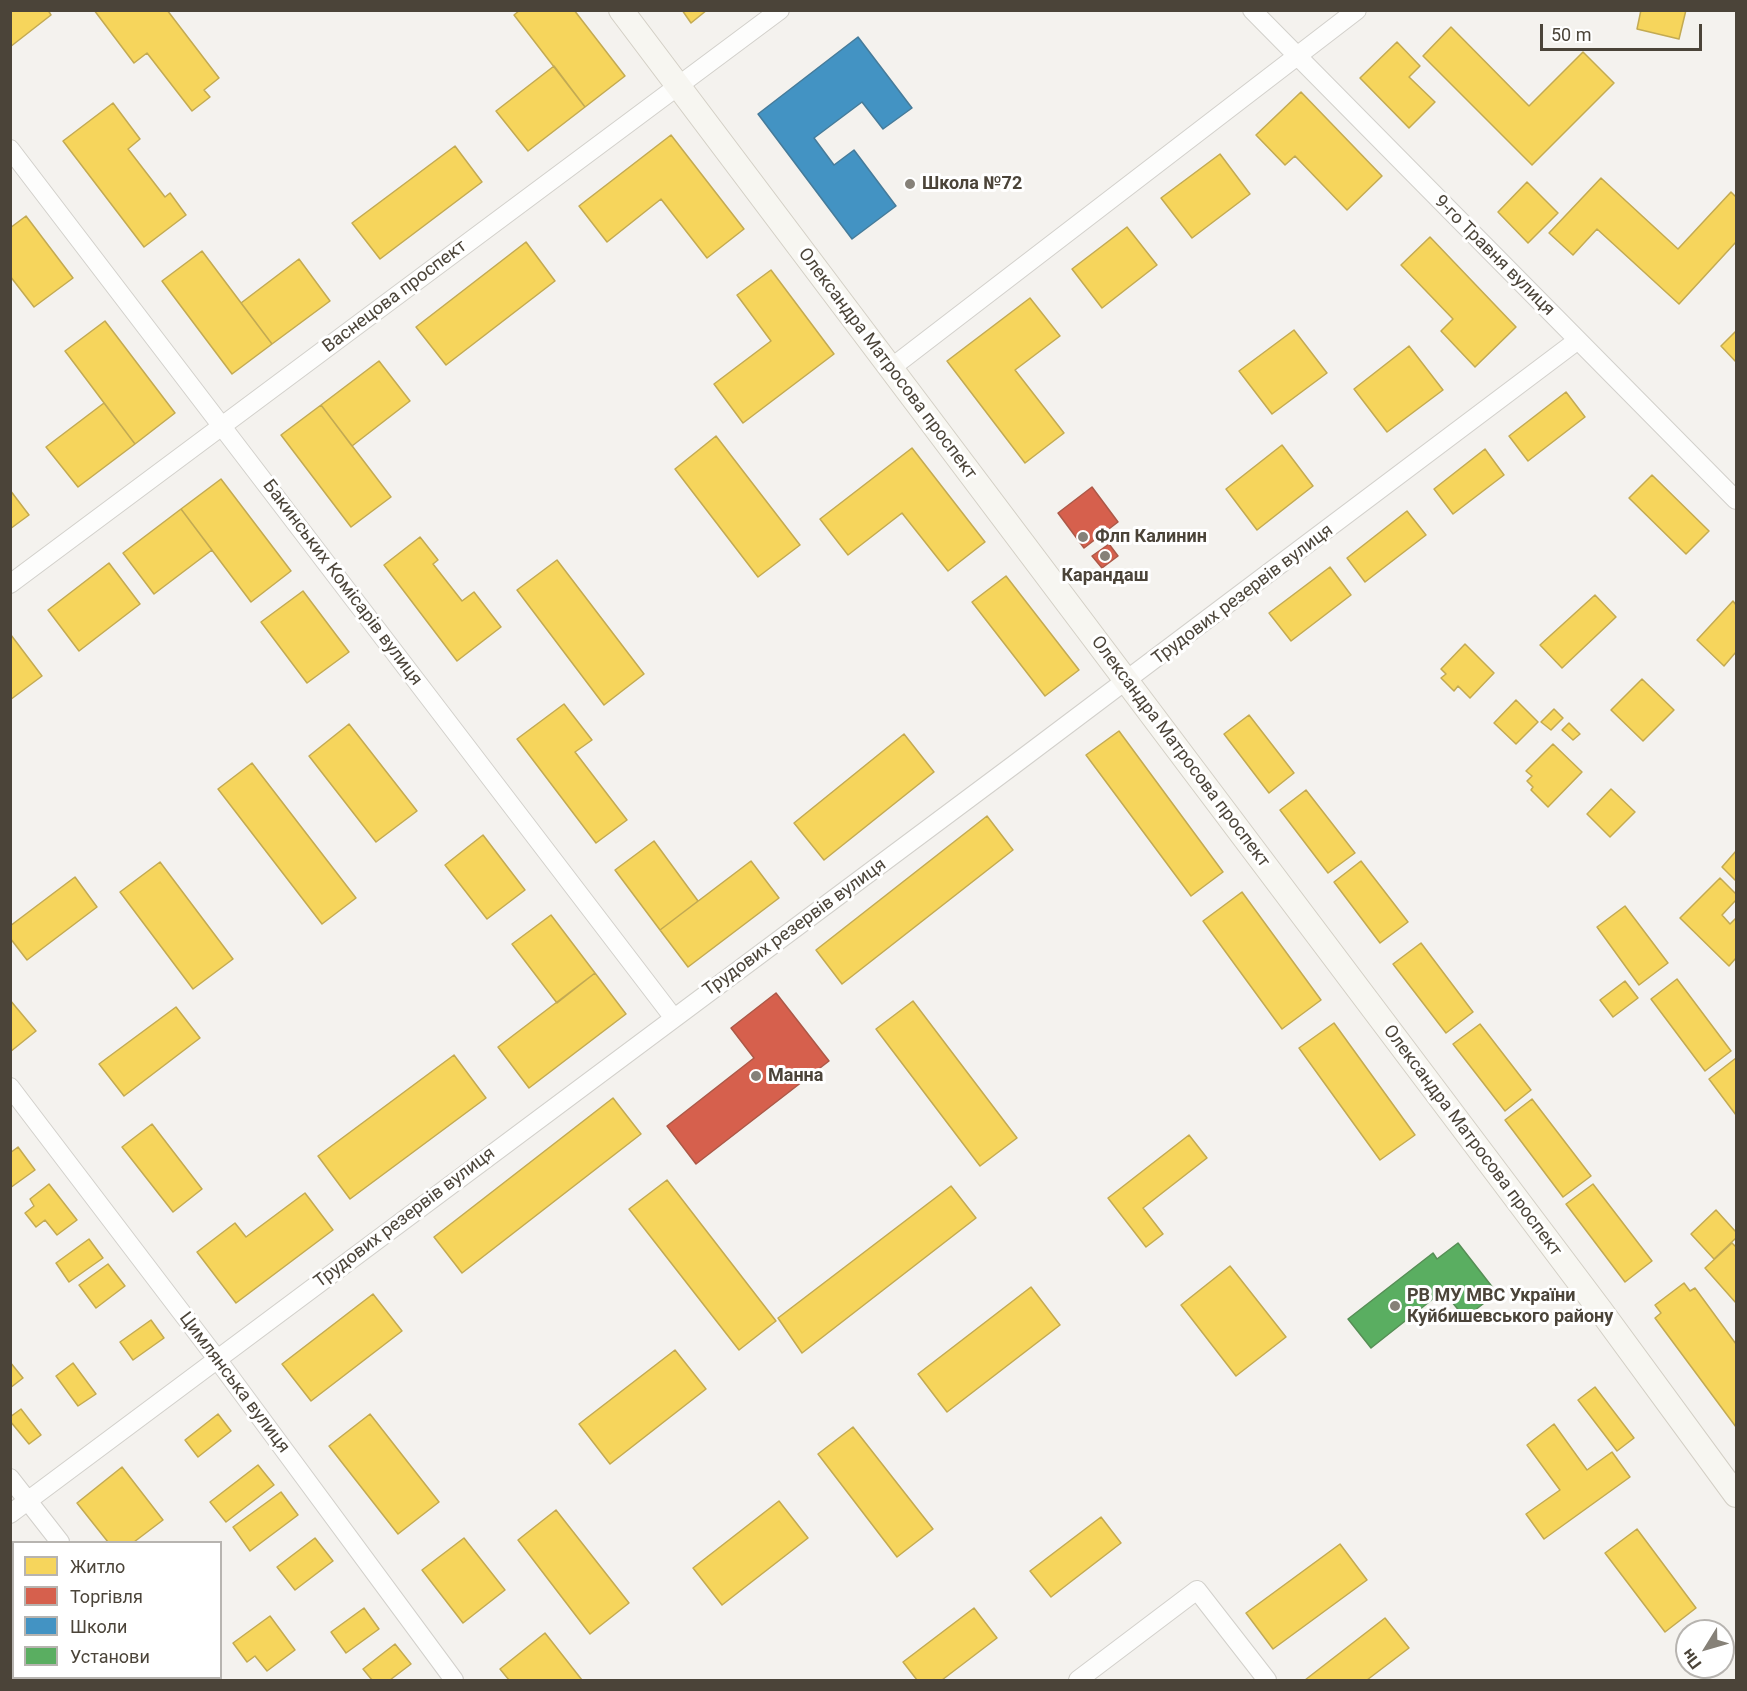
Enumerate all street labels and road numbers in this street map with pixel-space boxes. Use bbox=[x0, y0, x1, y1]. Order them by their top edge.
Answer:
street label: 9-го Травня вулиця bbox=[1429, 191, 1559, 321]
street label: Васнецова проспект bbox=[319, 236, 471, 358]
street label: Олександра Матросова проспект bbox=[793, 244, 981, 484]
street label: Бакинських Комісарів вулиця bbox=[258, 476, 426, 690]
street label: Трудових резервів вулиця bbox=[1148, 520, 1338, 670]
street label: Олександра Матросова проспект bbox=[1086, 632, 1274, 872]
street label: Трудових резервів вулиця bbox=[699, 854, 891, 1002]
street label: Олександра Матросова проспект bbox=[1378, 1021, 1566, 1261]
street label: Трудових резервів вулиця bbox=[310, 1143, 500, 1293]
street label: Цимлянська вулиця bbox=[174, 1308, 294, 1458]

